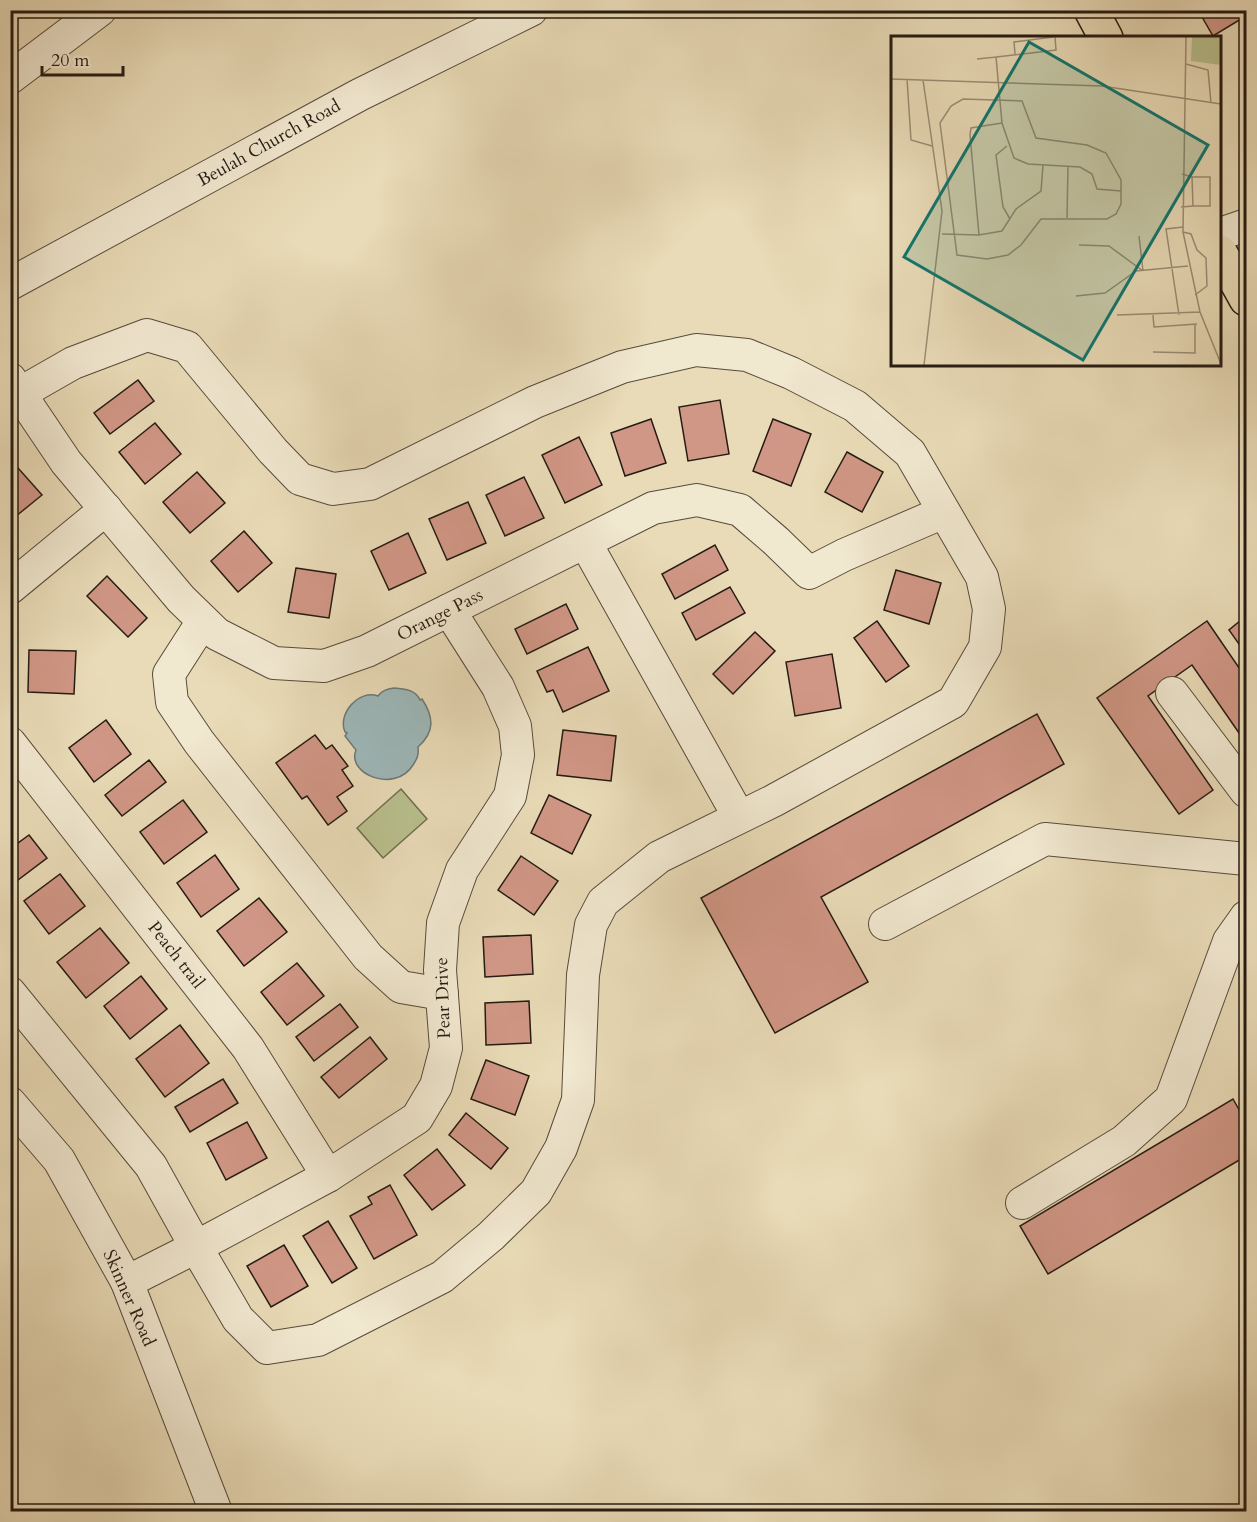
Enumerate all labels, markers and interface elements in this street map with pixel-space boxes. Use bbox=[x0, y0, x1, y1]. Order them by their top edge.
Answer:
inset map bbox=[891, 36, 1221, 366]
scale bar bbox=[42, 39, 123, 77]
text: 20 m bbox=[51, 48, 90, 73]
street label: Beulah Church Road bbox=[193, 93, 345, 193]
street label: Orange Pass bbox=[393, 583, 487, 647]
street label: Peach trail bbox=[142, 916, 210, 994]
street label: Pear Drive bbox=[429, 957, 457, 1039]
street label: Skinner Road bbox=[97, 1246, 162, 1351]

